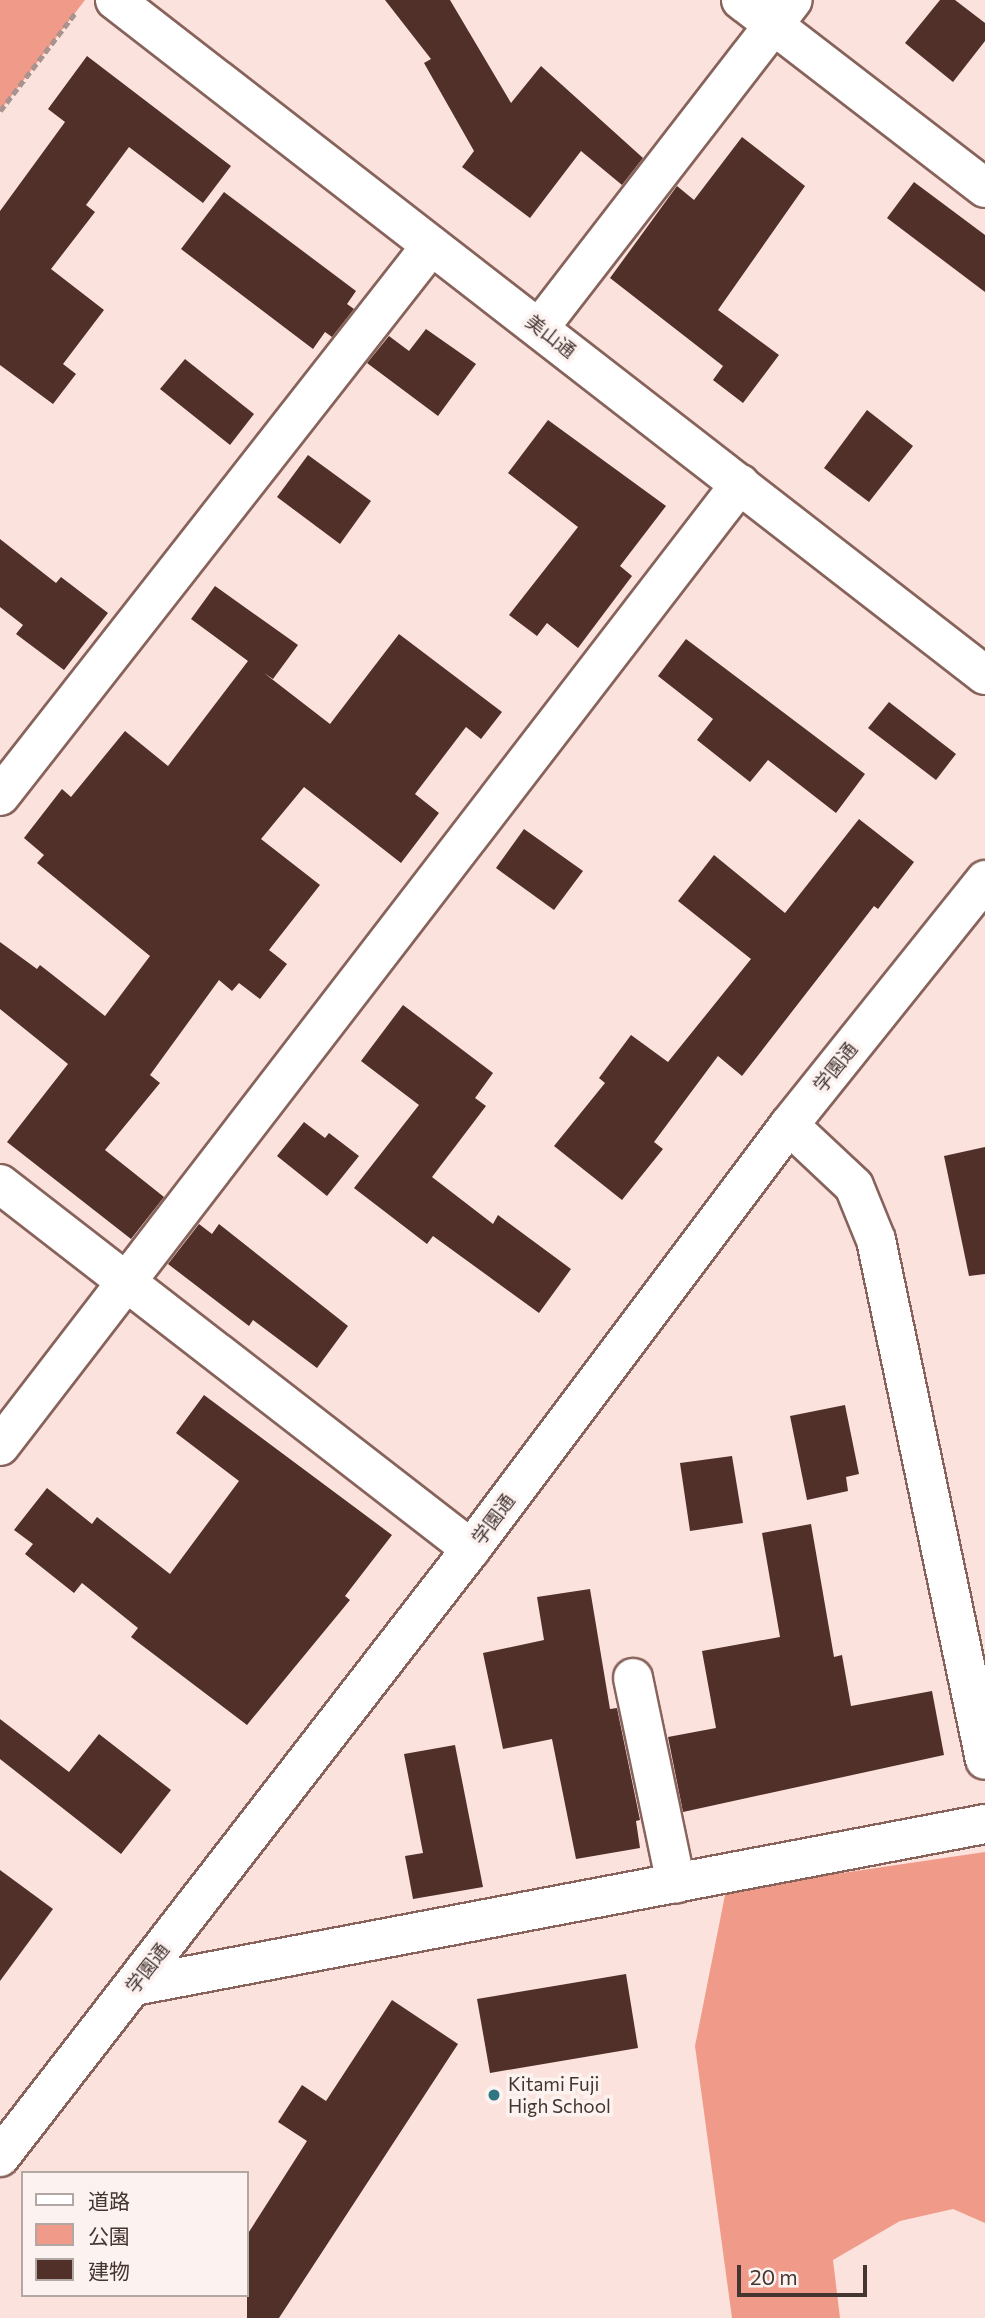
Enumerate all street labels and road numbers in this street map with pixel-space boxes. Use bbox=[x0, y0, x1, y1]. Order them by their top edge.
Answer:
street label: 美山通 bbox=[522, 309, 580, 363]
street label: 学園通 bbox=[808, 1038, 862, 1096]
street label: 学園通 bbox=[467, 1489, 519, 1549]
street label: 学園通 bbox=[120, 1939, 174, 1997]

